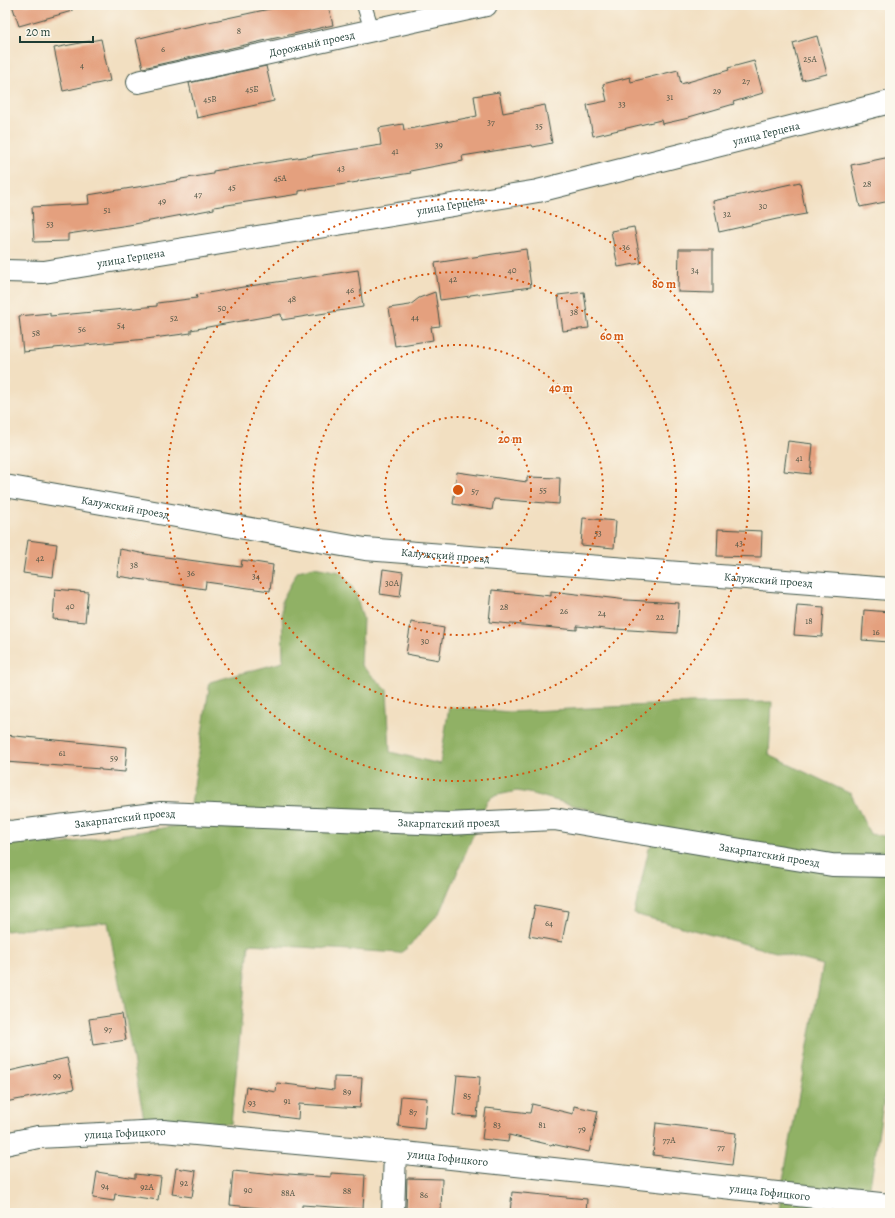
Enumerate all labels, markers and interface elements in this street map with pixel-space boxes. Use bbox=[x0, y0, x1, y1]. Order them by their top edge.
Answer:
scale bar bbox=[20, 18, 93, 44]
text: 20 m bbox=[26, 24, 50, 40]
house number: 8 bbox=[237, 25, 241, 37]
street label: Дорожный проезд bbox=[268, 27, 357, 61]
house number: 6 bbox=[161, 43, 165, 55]
house number: 25А bbox=[803, 53, 817, 65]
house number: 4 bbox=[80, 59, 84, 71]
house number: 27 bbox=[742, 75, 750, 87]
house number: 45Б bbox=[245, 83, 259, 95]
house number: 29 bbox=[713, 85, 721, 97]
house number: 31 bbox=[667, 91, 673, 103]
house number: 45В bbox=[203, 93, 217, 105]
house number: 33 bbox=[618, 98, 626, 110]
house number: 37 bbox=[487, 116, 495, 128]
street label: улица Герцена bbox=[730, 118, 802, 150]
house number: 35 bbox=[535, 120, 543, 132]
house number: 39 bbox=[435, 139, 443, 151]
house number: 41 bbox=[391, 145, 399, 157]
house number: 43 bbox=[337, 162, 345, 174]
house number: 45А bbox=[273, 172, 287, 184]
house number: 28 bbox=[863, 178, 871, 190]
house number: 45 bbox=[228, 181, 236, 193]
house number: 47 bbox=[194, 188, 202, 200]
street label: улица Герцена bbox=[415, 193, 487, 219]
house number: 49 bbox=[158, 195, 166, 207]
house number: 30 bbox=[759, 200, 767, 212]
house number: 51 bbox=[104, 204, 110, 216]
house number: 32 bbox=[723, 208, 732, 220]
house number: 53 bbox=[46, 218, 54, 230]
house number: 36 bbox=[622, 241, 630, 253]
street label: улица Герцена bbox=[95, 245, 167, 271]
house number: 40 bbox=[508, 264, 517, 276]
house number: 34 bbox=[691, 264, 699, 276]
house number: 42 bbox=[449, 273, 458, 285]
text: 80 m bbox=[652, 276, 676, 292]
house number: 46 bbox=[346, 284, 354, 296]
house number: 48 bbox=[288, 293, 296, 305]
house number: 50 bbox=[218, 302, 227, 314]
house number: 38 bbox=[570, 306, 578, 318]
house number: 44 bbox=[411, 311, 419, 323]
house number: 52 bbox=[170, 312, 179, 324]
house number: 54 bbox=[117, 319, 125, 331]
house number: 56 bbox=[78, 323, 86, 335]
house number: 58 bbox=[32, 327, 40, 339]
text: 60 m bbox=[600, 328, 624, 344]
text: 40 m bbox=[549, 380, 573, 396]
text: 20 m bbox=[498, 431, 522, 447]
house number: 41 bbox=[795, 452, 803, 464]
centre of rings bbox=[451, 483, 465, 497]
house number: 55 bbox=[539, 484, 547, 496]
house number: 57 bbox=[471, 485, 479, 497]
street label: Калужский проезд bbox=[80, 492, 171, 523]
house number: 53 bbox=[594, 527, 602, 539]
house number: 43 bbox=[735, 537, 743, 549]
street label: Калужский проезд bbox=[400, 545, 491, 567]
house number: 42 bbox=[36, 552, 45, 564]
house number: 38 bbox=[130, 559, 138, 571]
house number: 36 bbox=[187, 567, 195, 579]
street label: Калужский проезд bbox=[723, 569, 814, 591]
house number: 34 bbox=[252, 570, 260, 582]
house number: 30А bbox=[385, 577, 400, 589]
house number: 40 bbox=[66, 600, 75, 612]
house number: 28 bbox=[500, 601, 508, 613]
house number: 26 bbox=[560, 605, 568, 617]
house number: 24 bbox=[598, 607, 606, 619]
house number: 22 bbox=[656, 611, 665, 623]
house number: 18 bbox=[805, 615, 813, 627]
house number: 16 bbox=[872, 626, 880, 638]
house number: 30 bbox=[421, 635, 429, 647]
house number: 61 bbox=[58, 747, 66, 759]
house number: 59 bbox=[110, 752, 118, 764]
street label: Закарпатский проезд bbox=[74, 806, 176, 832]
street label: Закарпатский проезд bbox=[397, 815, 500, 832]
street label: Закарпатский проезд bbox=[718, 839, 821, 871]
house number: 64 bbox=[545, 917, 553, 929]
house number: 97 bbox=[104, 1023, 112, 1035]
house number: 99 bbox=[53, 1070, 61, 1082]
house number: 89 bbox=[343, 1086, 351, 1098]
house number: 85 bbox=[463, 1090, 471, 1102]
house number: 91 bbox=[283, 1095, 291, 1107]
house number: 93 bbox=[248, 1097, 256, 1109]
house number: 87 bbox=[409, 1106, 417, 1118]
house number: 83 bbox=[493, 1119, 501, 1131]
house number: 81 bbox=[538, 1119, 546, 1131]
house number: 79 bbox=[578, 1123, 586, 1135]
street label: улица Гофицкого bbox=[83, 1124, 166, 1143]
house number: 77А bbox=[663, 1134, 676, 1146]
house number: 77 bbox=[717, 1141, 725, 1153]
street label: улица Гофицкого bbox=[406, 1146, 489, 1170]
house number: 92 bbox=[180, 1177, 189, 1189]
house number: 94 bbox=[101, 1180, 109, 1192]
house number: 92А bbox=[140, 1181, 155, 1193]
street label: улица Гофицкого bbox=[728, 1181, 811, 1204]
house number: 90 bbox=[244, 1184, 253, 1196]
house number: 88 bbox=[343, 1185, 351, 1197]
house number: 88А bbox=[281, 1187, 296, 1199]
house number: 86 bbox=[420, 1189, 428, 1201]

